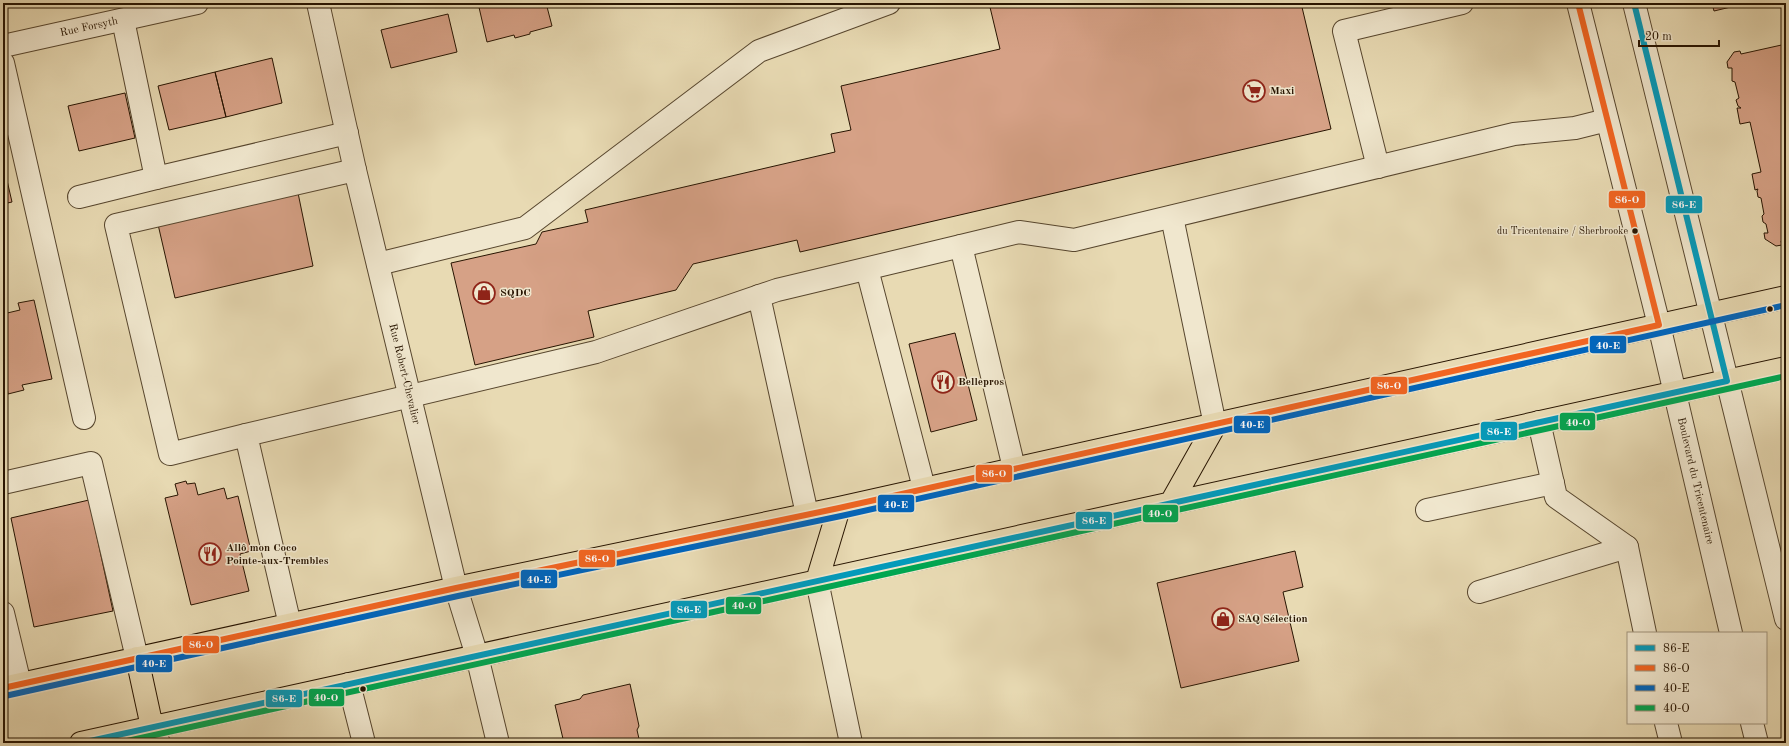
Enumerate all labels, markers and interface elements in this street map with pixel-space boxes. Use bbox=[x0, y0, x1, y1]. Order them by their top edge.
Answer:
street label: Rue Forsyth bbox=[59, 15, 119, 39]
scale bar bbox=[1639, 22, 1719, 48]
text: 20 m bbox=[1645, 31, 1672, 43]
supermarket icon: Maxi bbox=[1241, 78, 1267, 104]
place label: Maxi bbox=[1270, 86, 1294, 97]
line badge: 86-O bbox=[1608, 190, 1646, 209]
text: 86-O bbox=[1615, 195, 1639, 206]
line badge: 86-E bbox=[1665, 195, 1703, 214]
text: 86-E bbox=[1672, 200, 1697, 211]
place label: du Tricentenaire / Sherbrooke bbox=[1497, 226, 1628, 236]
marker: du Tricentenaire / Sherbrooke bbox=[1630, 226, 1640, 236]
shop icon: SQDC bbox=[471, 280, 497, 306]
place label: SQDC bbox=[500, 288, 531, 299]
unlabelled marker bbox=[1765, 304, 1775, 314]
street label: Rue Robert-Chevalier bbox=[387, 323, 422, 426]
line badge: 40-E bbox=[1589, 335, 1627, 354]
text: 40-E bbox=[1596, 341, 1621, 352]
restaurant icon: Bellepros bbox=[930, 369, 956, 395]
line badge: 86-O bbox=[1370, 376, 1408, 395]
place label: Bellepros bbox=[958, 377, 1004, 388]
text: 86-O bbox=[1377, 381, 1401, 392]
line badge: 40-O bbox=[1559, 412, 1596, 431]
line badge: 40-E bbox=[1233, 415, 1271, 434]
street label: Boulevard du Tricentenaire bbox=[1675, 416, 1716, 545]
text: 40-O bbox=[1566, 418, 1590, 429]
text: 40-E bbox=[1240, 420, 1265, 431]
line badge: 86-E bbox=[1480, 421, 1518, 441]
text: 86-E bbox=[1487, 427, 1512, 438]
line badge: 86-O bbox=[975, 464, 1013, 483]
text: 86-O bbox=[982, 469, 1006, 480]
line badge: 40-E bbox=[877, 494, 915, 513]
text: 40-E bbox=[884, 500, 909, 511]
line badge: 40-O bbox=[1142, 504, 1179, 523]
text: 40-O bbox=[1148, 509, 1172, 520]
line badge: 86-E bbox=[1075, 511, 1113, 530]
text: 86-E bbox=[1082, 516, 1107, 527]
restaurant icon: Allô mon Coco Pointe-aux-Trembles bbox=[197, 541, 223, 567]
place label: Allô mon Coco Pointe-aux-Trembles bbox=[226, 543, 329, 567]
line badge: 86-O bbox=[578, 549, 616, 568]
text: 86-O bbox=[585, 554, 609, 565]
line badge: 40-E bbox=[520, 569, 558, 589]
text: 40-E bbox=[527, 575, 552, 586]
line badge: 40-O bbox=[725, 596, 762, 615]
line badge: 86-E bbox=[670, 600, 708, 619]
text: 40-O bbox=[732, 601, 756, 612]
text: 86-E bbox=[677, 605, 702, 616]
shop icon: SAQ Sélection bbox=[1210, 606, 1236, 632]
place label: SAQ Sélection bbox=[1238, 614, 1308, 625]
legend bbox=[1627, 632, 1767, 724]
line badge: 86-O bbox=[182, 635, 220, 654]
text: 86-O bbox=[189, 640, 213, 651]
text: 86-E bbox=[1663, 643, 1690, 655]
line badge: 40-E bbox=[135, 654, 173, 673]
text: 40-E bbox=[142, 659, 167, 670]
text: 86-O bbox=[1663, 663, 1690, 675]
text: 40-E bbox=[1663, 683, 1690, 695]
unlabelled marker bbox=[358, 684, 368, 694]
line badge: 40-O bbox=[308, 688, 345, 707]
line badge: 86-E bbox=[265, 689, 303, 708]
text: 40-O bbox=[314, 693, 338, 704]
text: 86-E bbox=[272, 694, 297, 705]
text: 40-O bbox=[1663, 703, 1690, 715]

